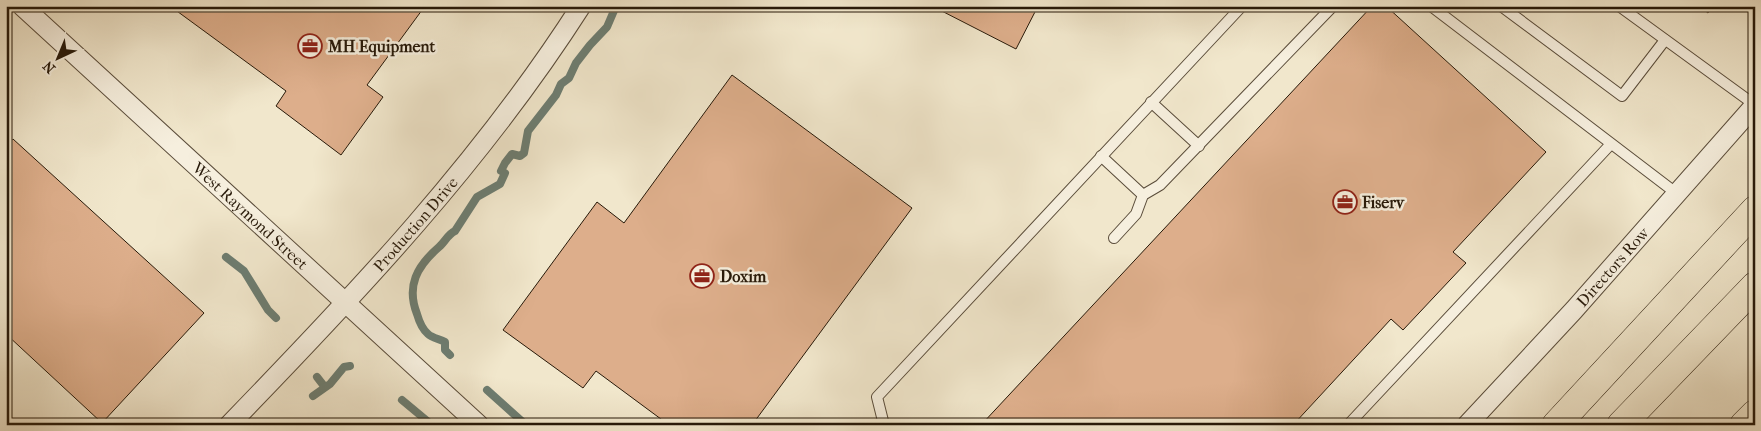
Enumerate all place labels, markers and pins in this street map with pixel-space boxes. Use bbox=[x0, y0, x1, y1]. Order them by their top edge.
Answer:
office icon: MH Equipment bbox=[297, 33, 323, 59]
place label: MH Equipment bbox=[327, 37, 436, 57]
office icon: Fiserv bbox=[1332, 189, 1358, 215]
place label: Fiserv bbox=[1361, 193, 1405, 212]
office icon: Doxim bbox=[689, 263, 715, 289]
place label: Doxim bbox=[720, 267, 767, 286]

